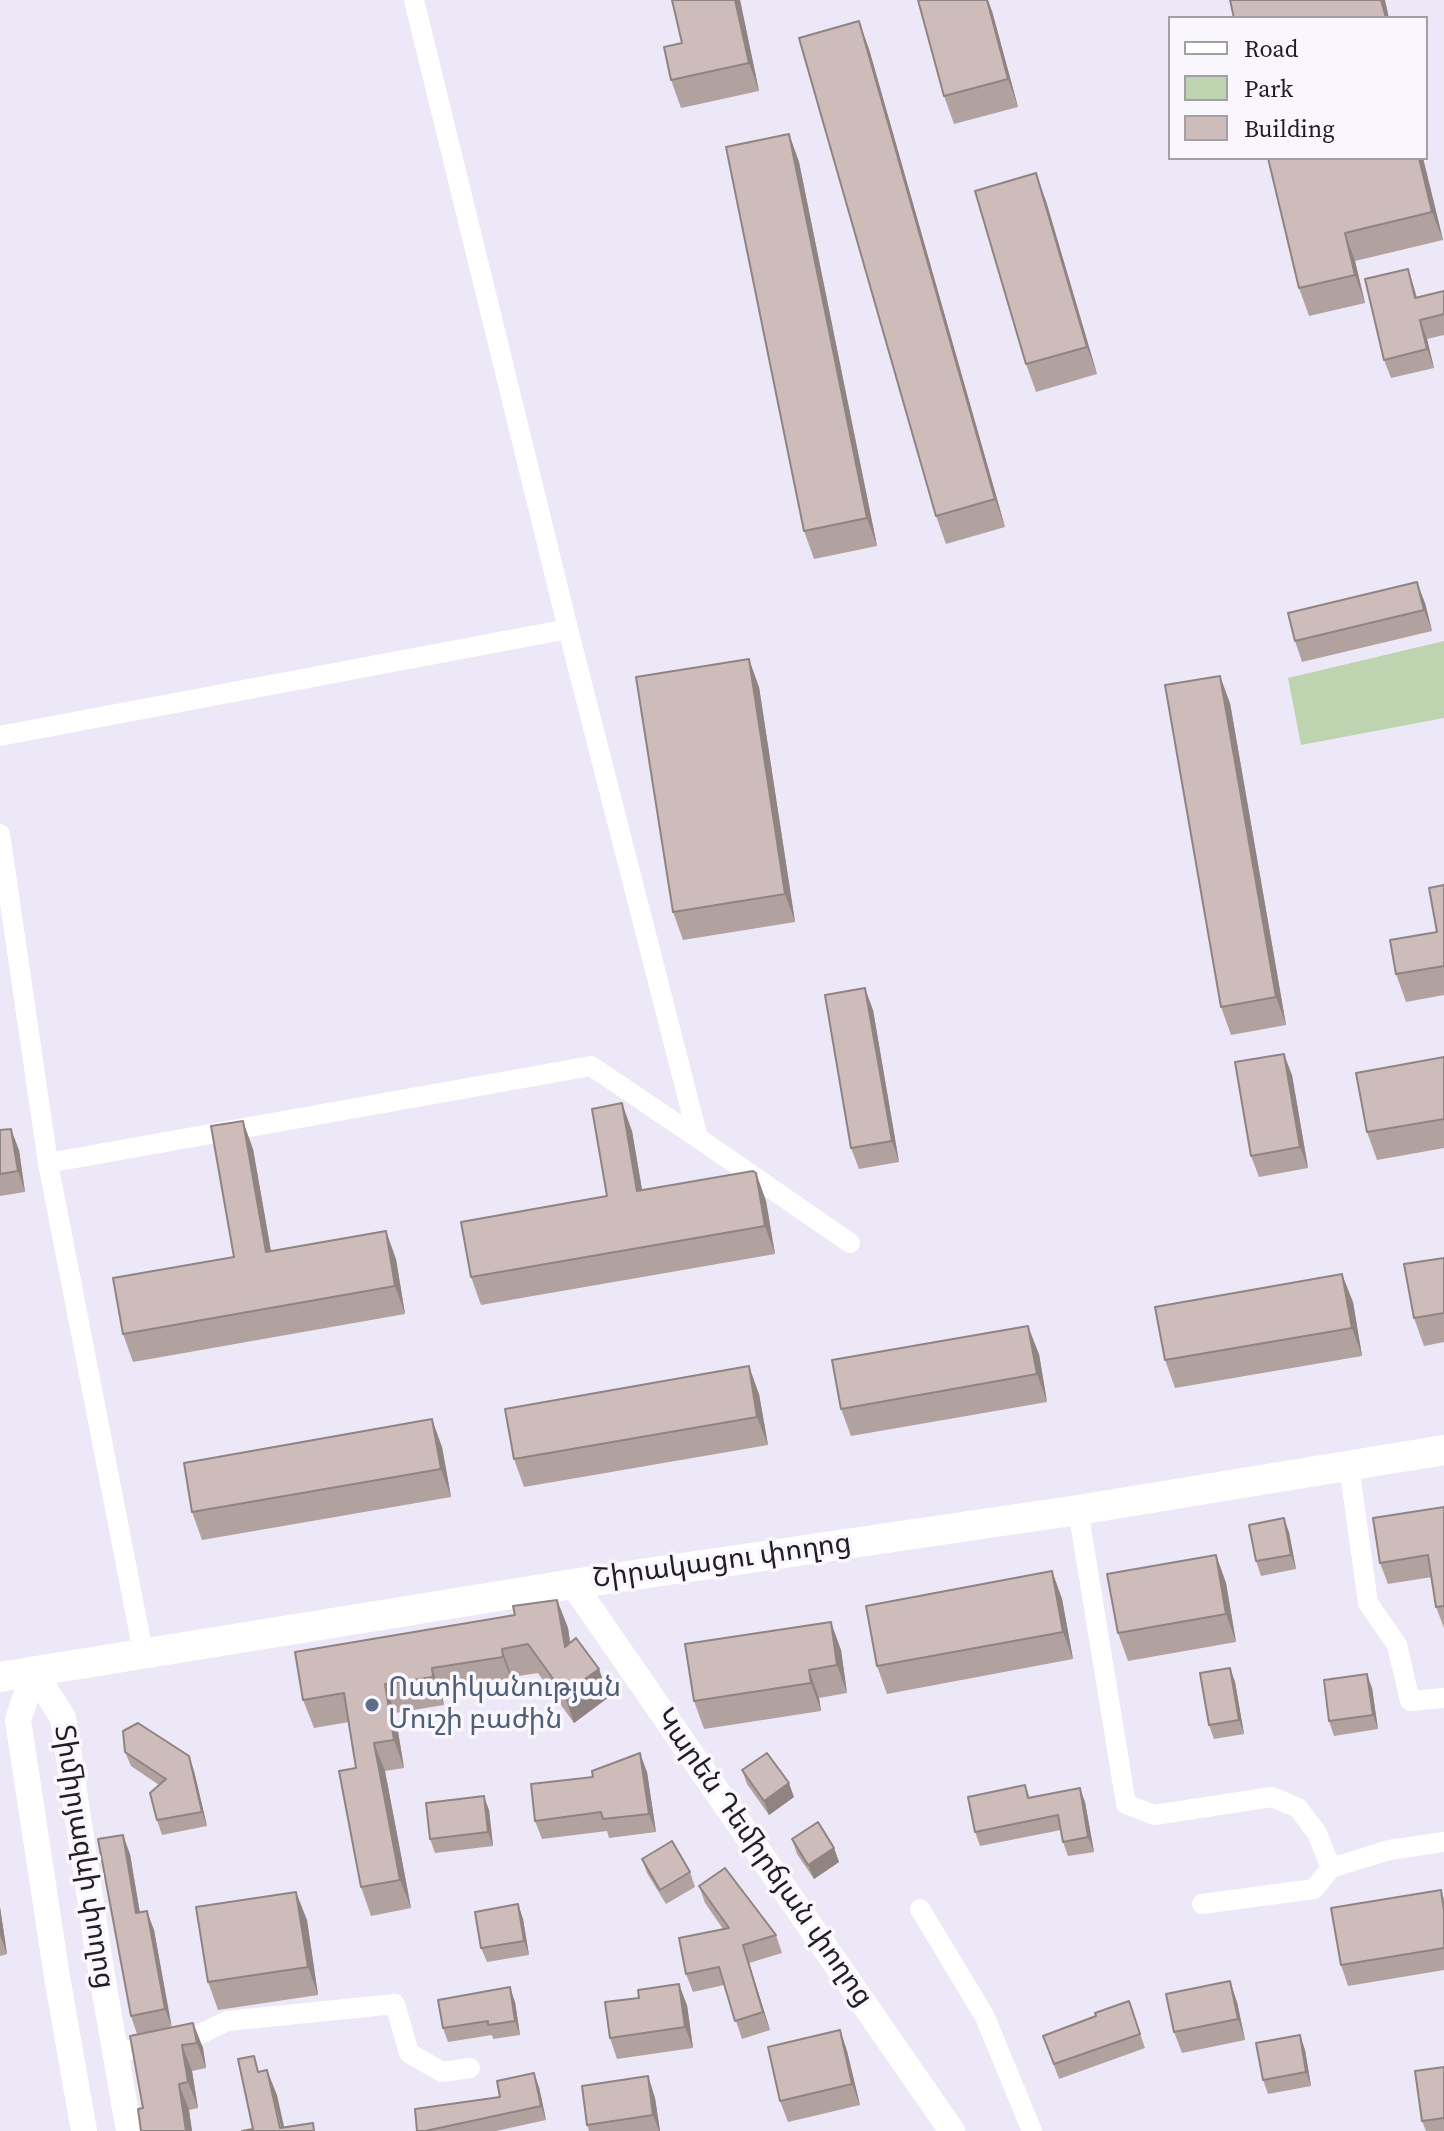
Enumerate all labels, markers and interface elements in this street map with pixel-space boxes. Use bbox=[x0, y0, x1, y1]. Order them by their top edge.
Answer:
legend bbox=[1168, 16, 1428, 160]
text: Road bbox=[1244, 32, 1298, 65]
text: Park bbox=[1244, 72, 1293, 105]
text: Building bbox=[1244, 112, 1335, 145]
street label: Շիրակացու փողոց bbox=[590, 1527, 854, 1597]
place label: Ոստիկանության Մուշի բաժին bbox=[388, 1672, 621, 1738]
marker: Ոստիկանության Մուշի բաժին bbox=[363, 1696, 381, 1714]
street label: Կարեն Դեմիրճյան փողոց bbox=[647, 1703, 879, 2013]
street label: Տիմիրյազևի փողոց bbox=[46, 1723, 120, 1991]

